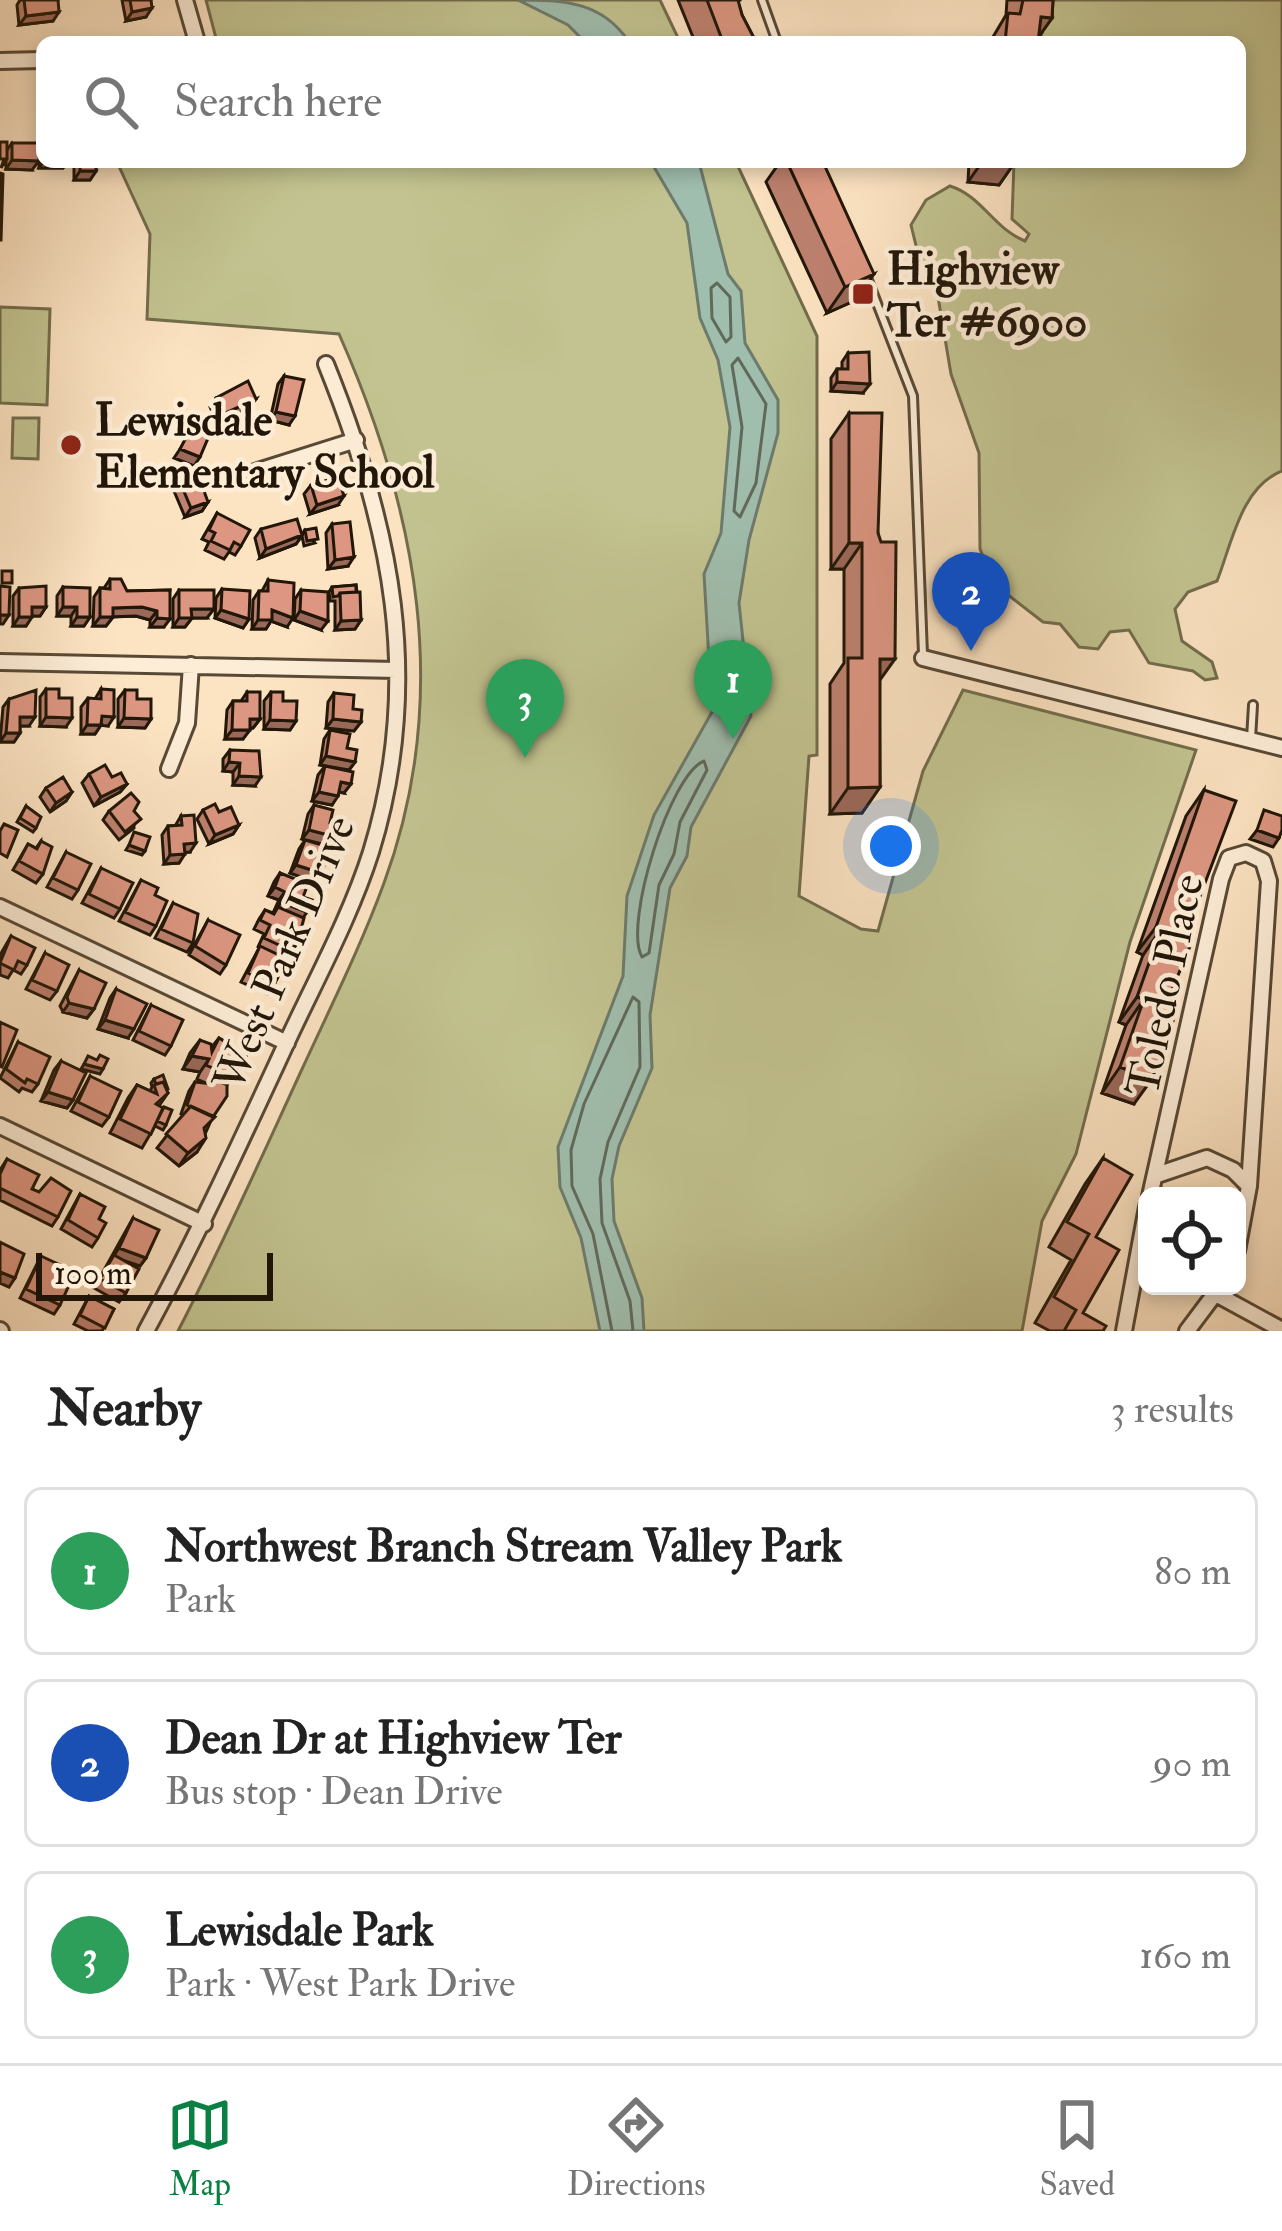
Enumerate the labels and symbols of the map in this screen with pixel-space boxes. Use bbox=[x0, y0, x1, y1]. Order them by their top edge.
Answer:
place label: Highview Ter #6900 bbox=[886, 242, 1087, 350]
marker: Highview Ter #6900 bbox=[850, 281, 876, 307]
place label: Lewisdale Elementary School bbox=[95, 393, 435, 501]
marker: Lewisdale Elementary School bbox=[58, 432, 84, 458]
pin: 2 bbox=[932, 552, 1010, 651]
pin: 1 bbox=[694, 640, 772, 739]
pin: 3 bbox=[486, 659, 564, 758]
street label: West Park Drive bbox=[201, 807, 368, 1101]
your location bbox=[861, 816, 921, 876]
street label: Toledo Place bbox=[1115, 869, 1217, 1102]
scale bar bbox=[36, 1247, 273, 1300]

